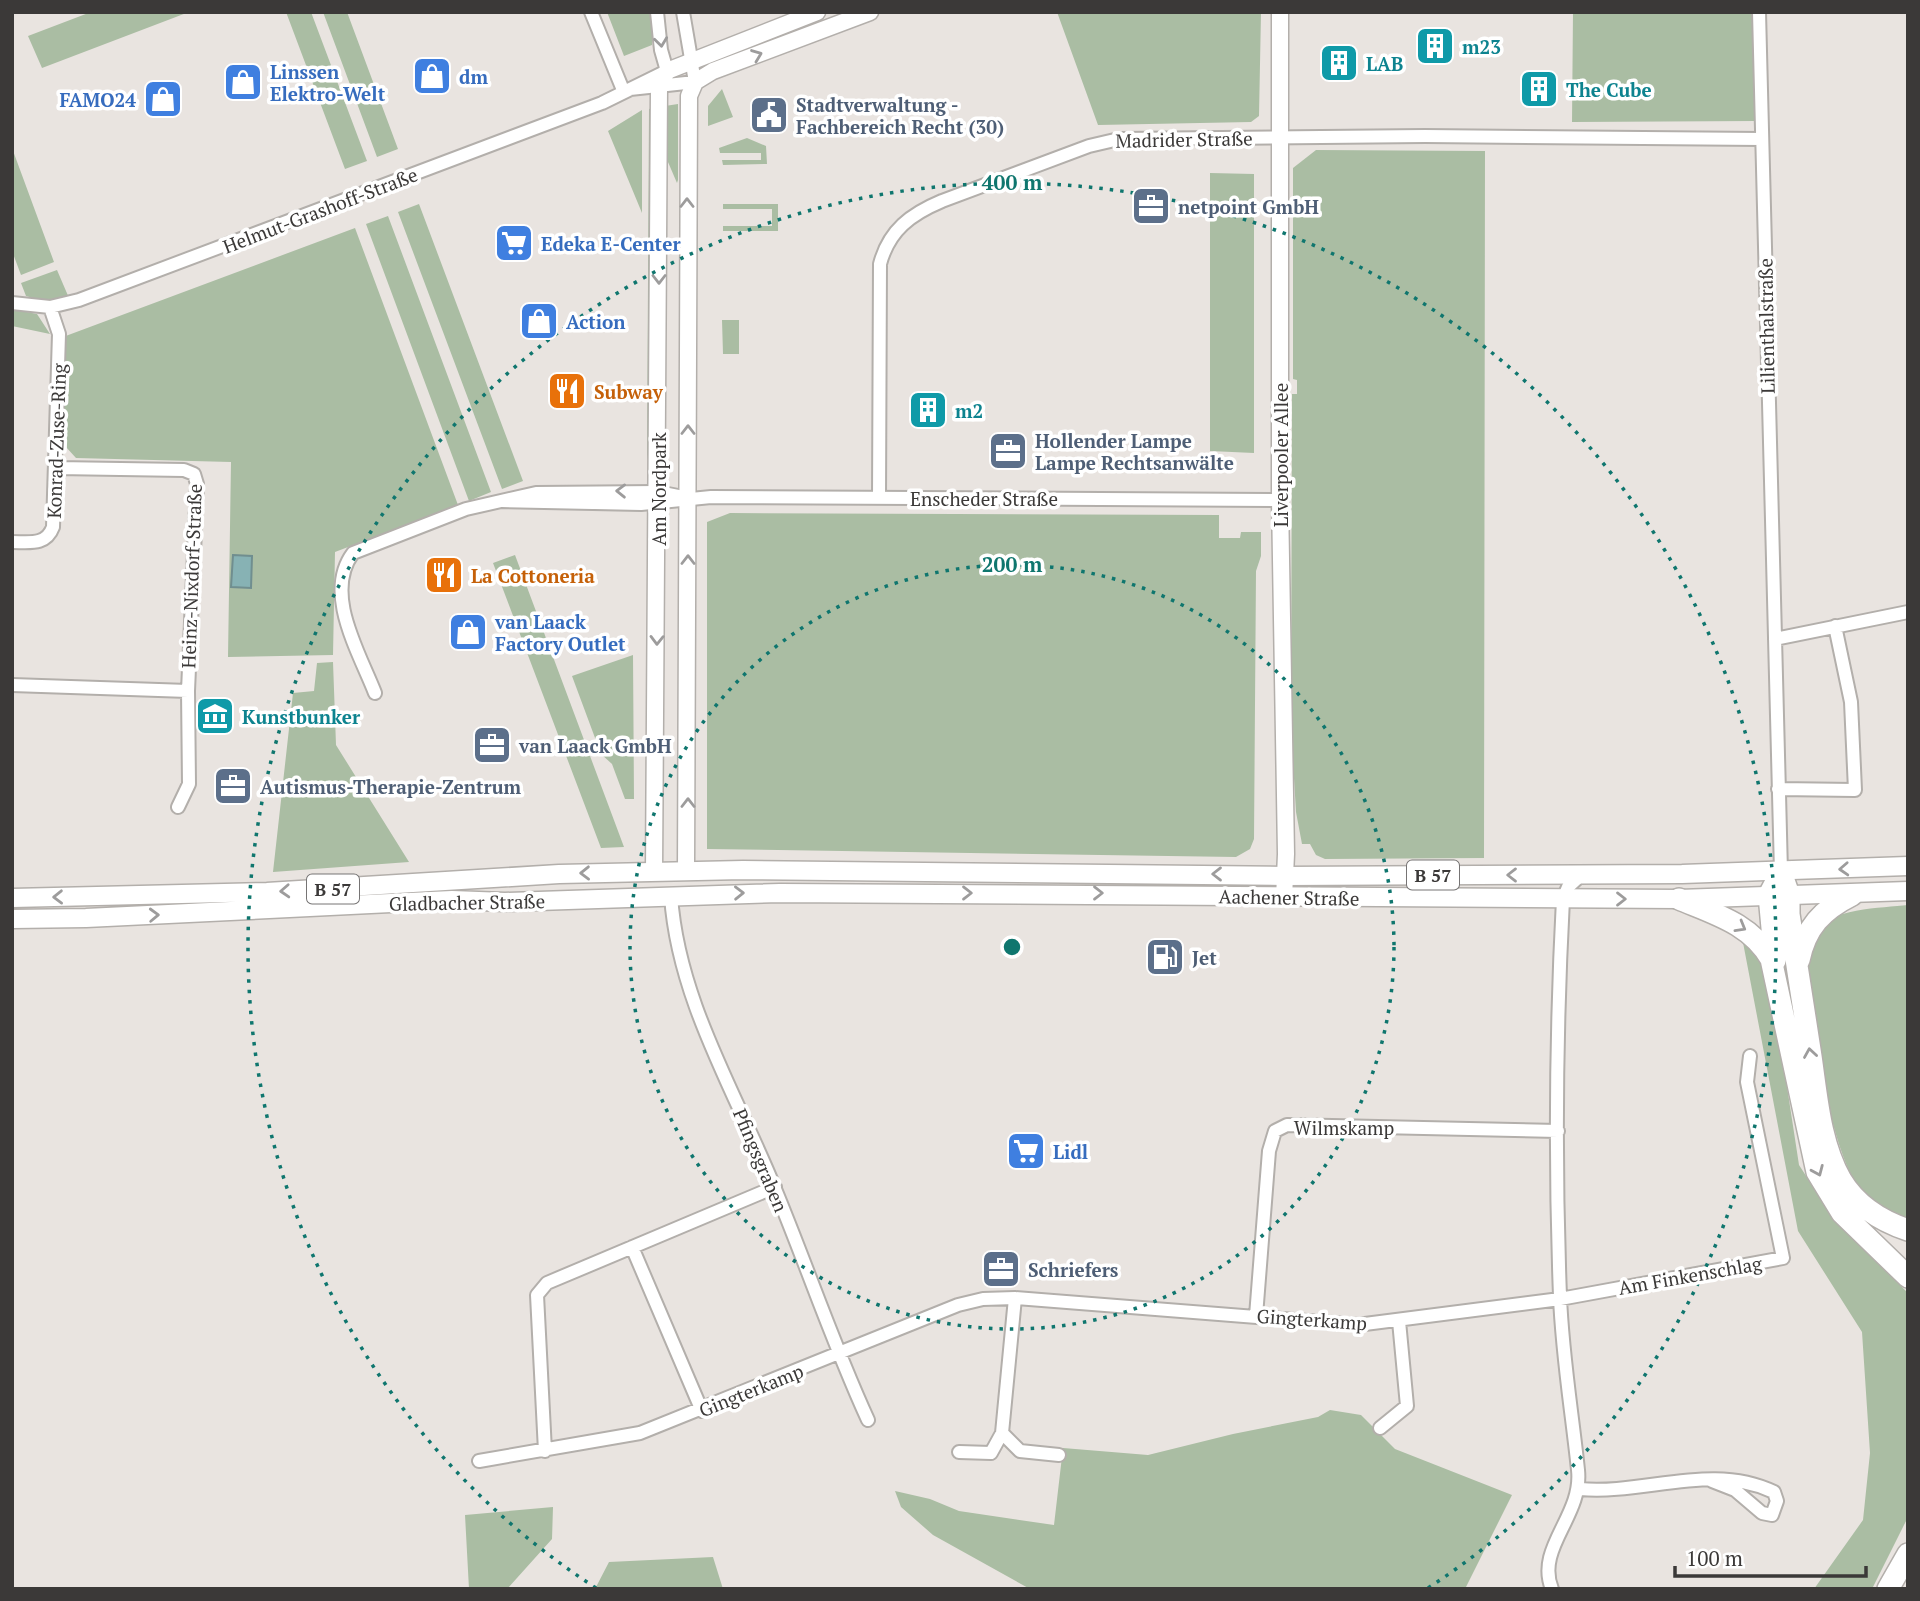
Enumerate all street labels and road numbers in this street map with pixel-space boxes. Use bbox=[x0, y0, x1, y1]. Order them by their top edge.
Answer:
street label: Madrider Straße bbox=[1115, 125, 1253, 153]
street label: Helmut-Grashoff-Straße bbox=[219, 161, 421, 259]
street label: Lilienthalstraße bbox=[1752, 258, 1780, 394]
street label: Konrad-Zuse-Ring bbox=[41, 362, 71, 519]
street label: Liverpooler Allee bbox=[1268, 383, 1293, 527]
street label: Am Nordpark bbox=[646, 432, 671, 546]
street label: Heinz-Nixdorf-Straße bbox=[175, 483, 207, 669]
street label: Enscheder Straße bbox=[910, 486, 1058, 511]
road number: B 57 bbox=[1407, 860, 1459, 890]
road number: B 57 bbox=[307, 874, 359, 904]
street label: Aachener Straße bbox=[1218, 883, 1360, 911]
street label: Gladbacher Straße bbox=[389, 888, 545, 916]
street label: Pfingsgraben bbox=[728, 1104, 794, 1216]
street label: Wilmskamp bbox=[1294, 1115, 1394, 1140]
street label: Am Finkenschlag bbox=[1616, 1250, 1765, 1300]
street label: Gingterkamp bbox=[1256, 1303, 1368, 1335]
street label: Gingterkamp bbox=[695, 1358, 807, 1422]

